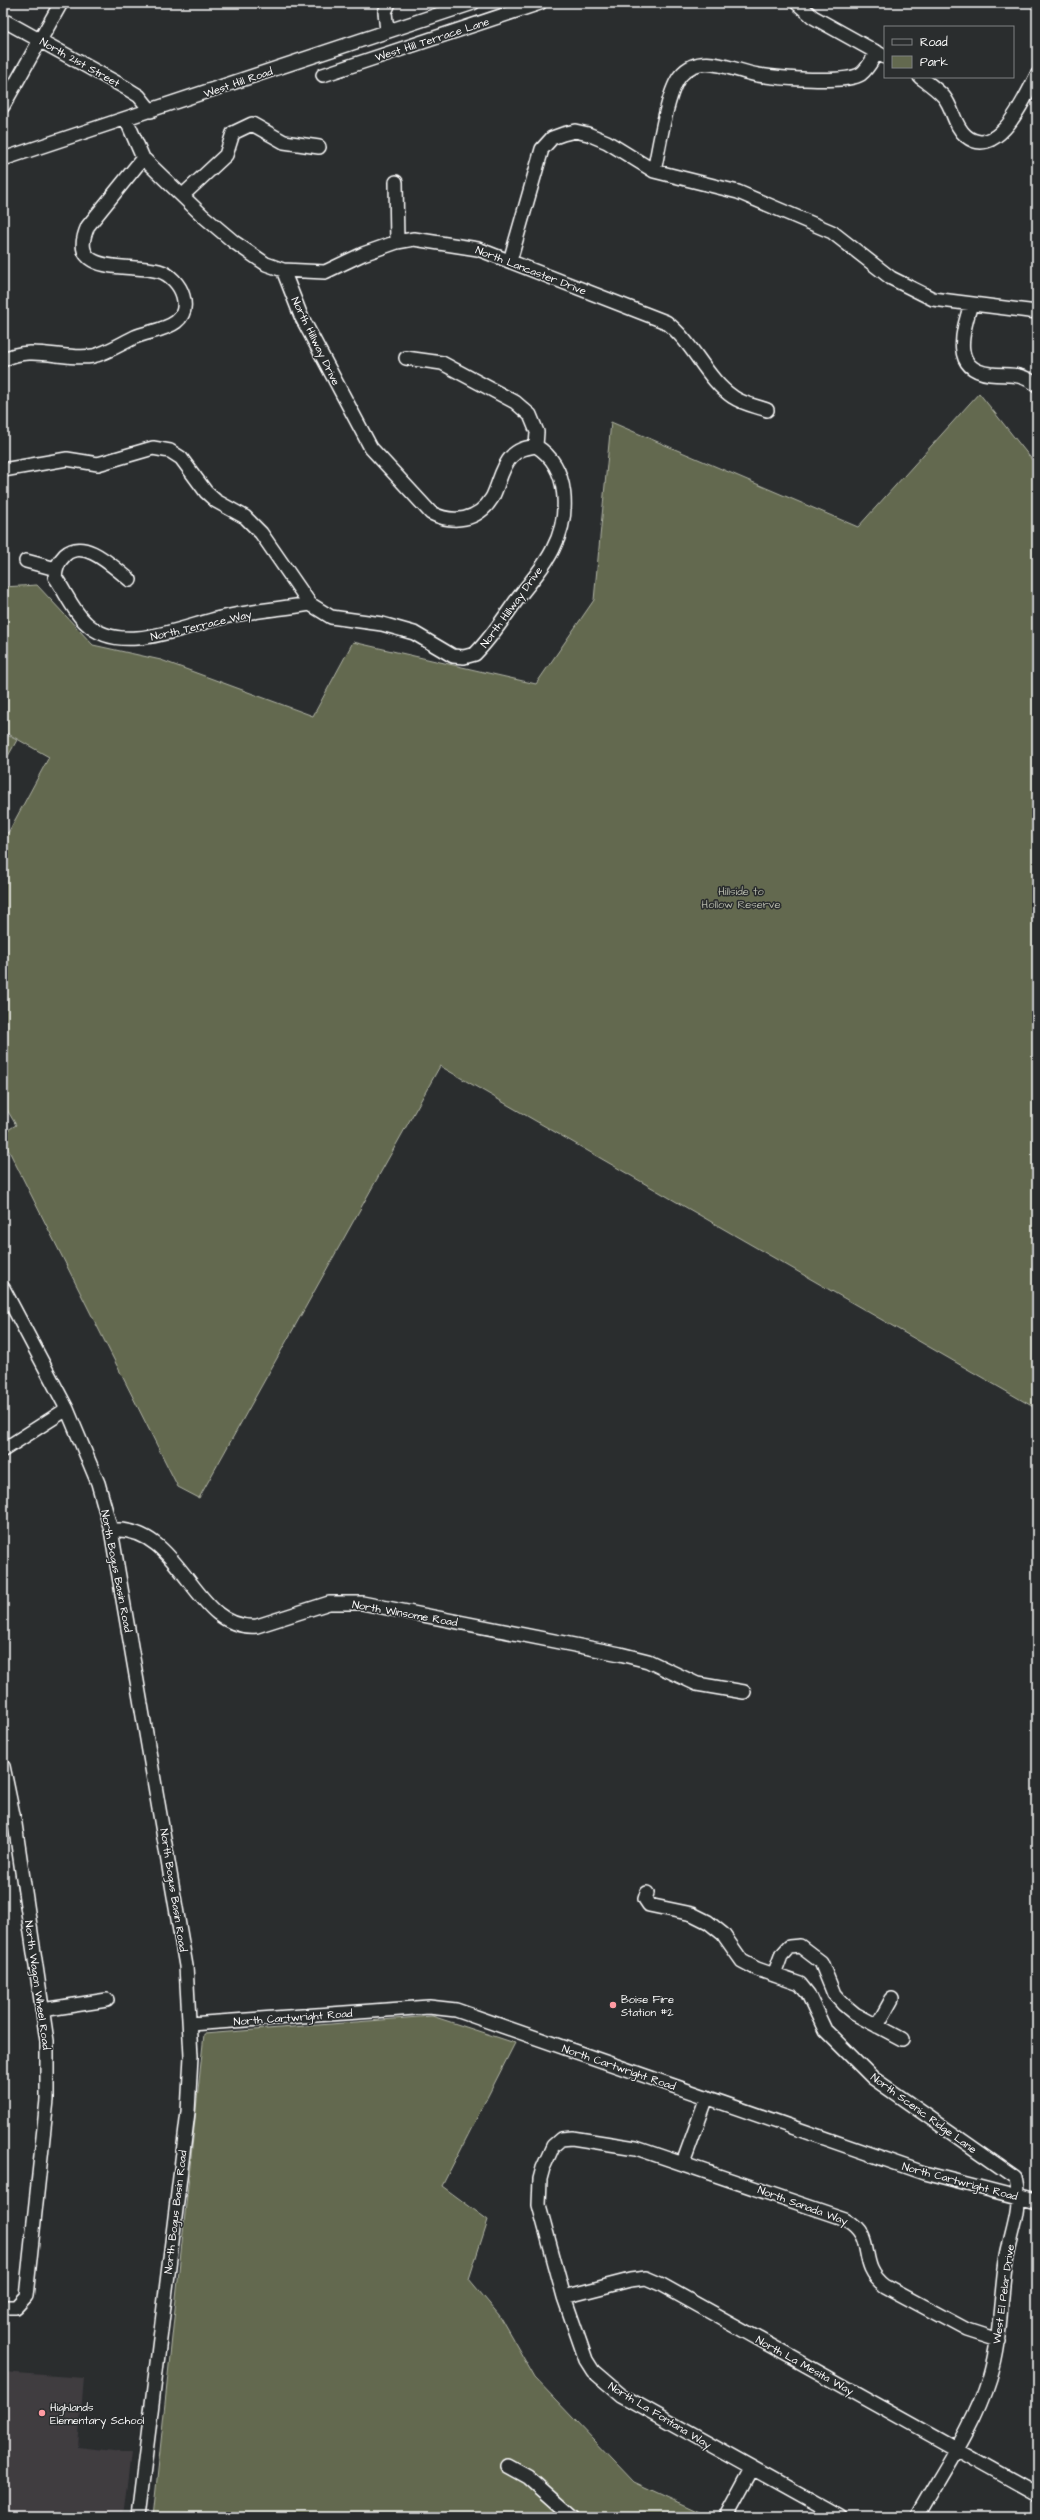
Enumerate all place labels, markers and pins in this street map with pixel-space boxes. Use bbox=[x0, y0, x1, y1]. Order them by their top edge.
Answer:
place label: Boise Fire Station #2 bbox=[621, 1992, 674, 2020]
marker: Boise Fire Station #2 bbox=[608, 2000, 618, 2010]
place label: Highlands Elementary School bbox=[50, 2400, 145, 2429]
marker: Highlands Elementary School bbox=[37, 2408, 47, 2418]

